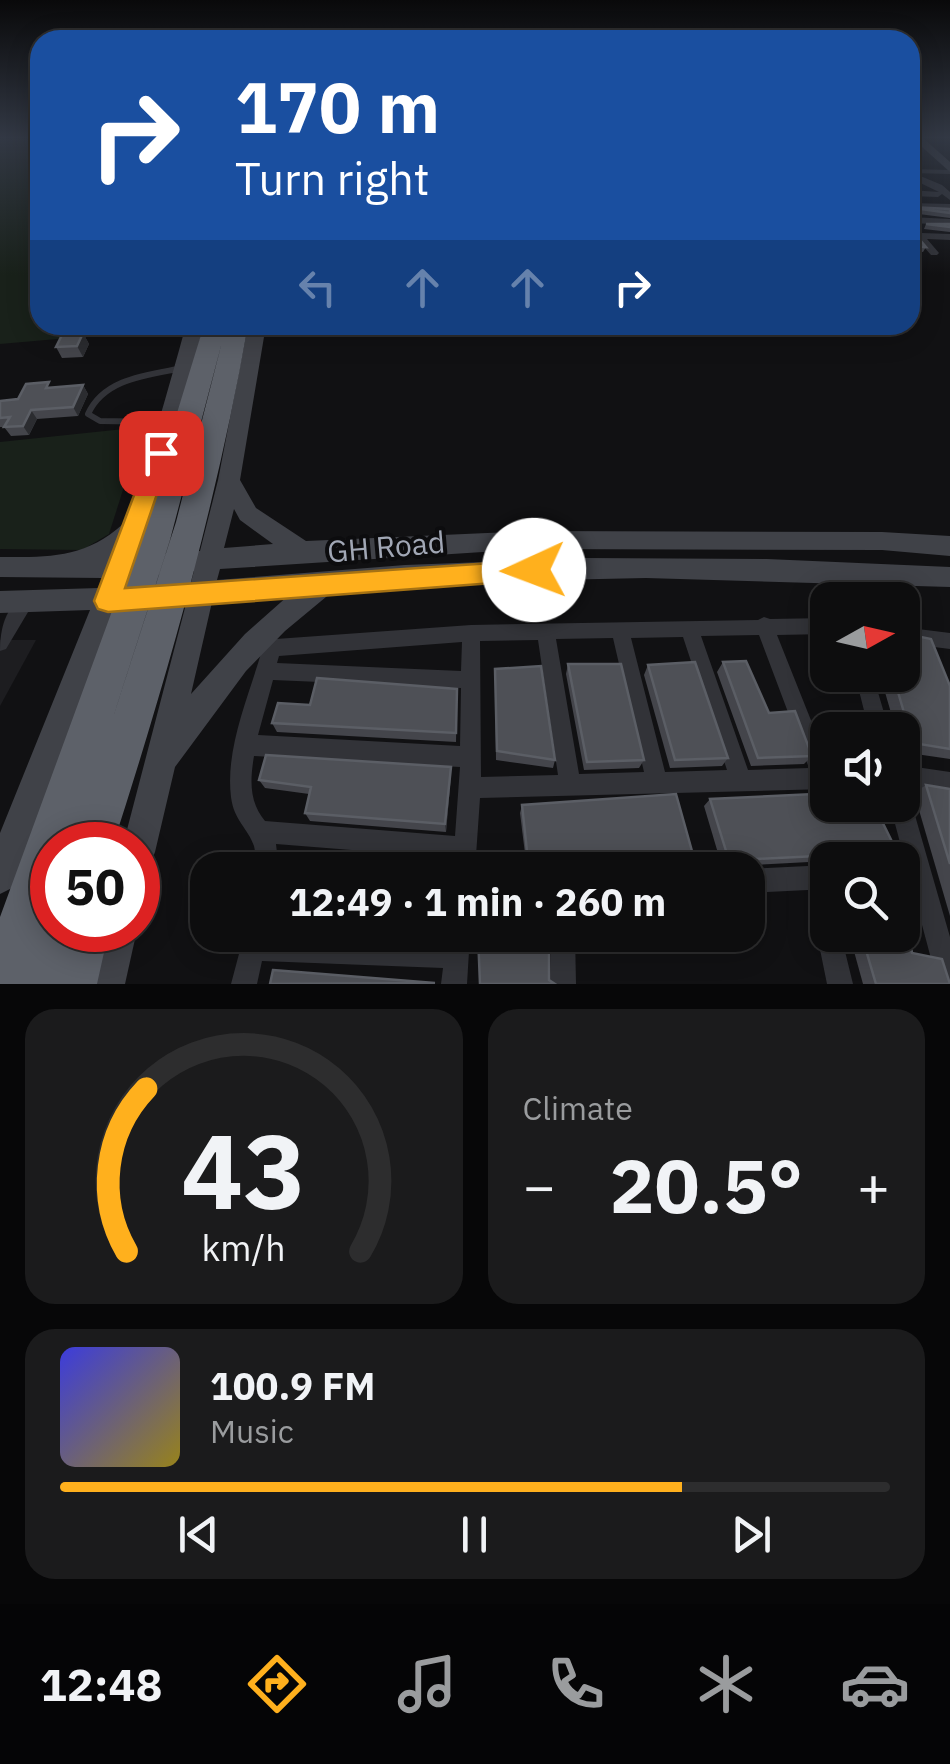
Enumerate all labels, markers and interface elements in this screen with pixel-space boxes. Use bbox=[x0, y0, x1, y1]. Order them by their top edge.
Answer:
text: 170 m bbox=[235, 61, 440, 152]
icon: right bbox=[70, 70, 200, 200]
text: Turn right bbox=[235, 149, 430, 207]
icon: left bbox=[290, 260, 345, 315]
icon: ahead bbox=[395, 260, 450, 315]
icon: ahead bbox=[500, 260, 555, 315]
icon: right bbox=[605, 260, 660, 315]
pin bbox=[119, 411, 204, 496]
icon: arrive bbox=[134, 426, 189, 481]
position arrow bbox=[482, 518, 586, 622]
street label: GH Road bbox=[325, 521, 447, 571]
north arrow bbox=[810, 582, 920, 692]
map controls bbox=[810, 582, 920, 952]
button: sound bbox=[810, 712, 920, 822]
speed limit sign: 50 bbox=[30, 822, 160, 952]
button: search bbox=[810, 842, 920, 952]
text: 12:49 · 1 min · 260 m bbox=[289, 877, 666, 926]
text: Climate bbox=[523, 1087, 633, 1129]
text: 43 bbox=[181, 1102, 306, 1238]
text: 20.5° bbox=[609, 1136, 803, 1234]
text: − bbox=[523, 1150, 556, 1221]
text: + bbox=[857, 1150, 890, 1221]
text: km/h bbox=[202, 1224, 286, 1271]
text: 100.9 FM bbox=[210, 1361, 375, 1410]
text: Music bbox=[210, 1410, 294, 1452]
icon: previous bbox=[171, 1507, 226, 1562]
icon: pause bbox=[447, 1507, 502, 1562]
icon: next bbox=[724, 1507, 779, 1562]
icon: directions bbox=[242, 1649, 312, 1719]
icon: music bbox=[392, 1649, 462, 1719]
icon: phone bbox=[541, 1649, 611, 1719]
icon: climate bbox=[691, 1649, 761, 1719]
icon: car bbox=[840, 1649, 910, 1719]
text: 12:48 bbox=[40, 1655, 163, 1713]

